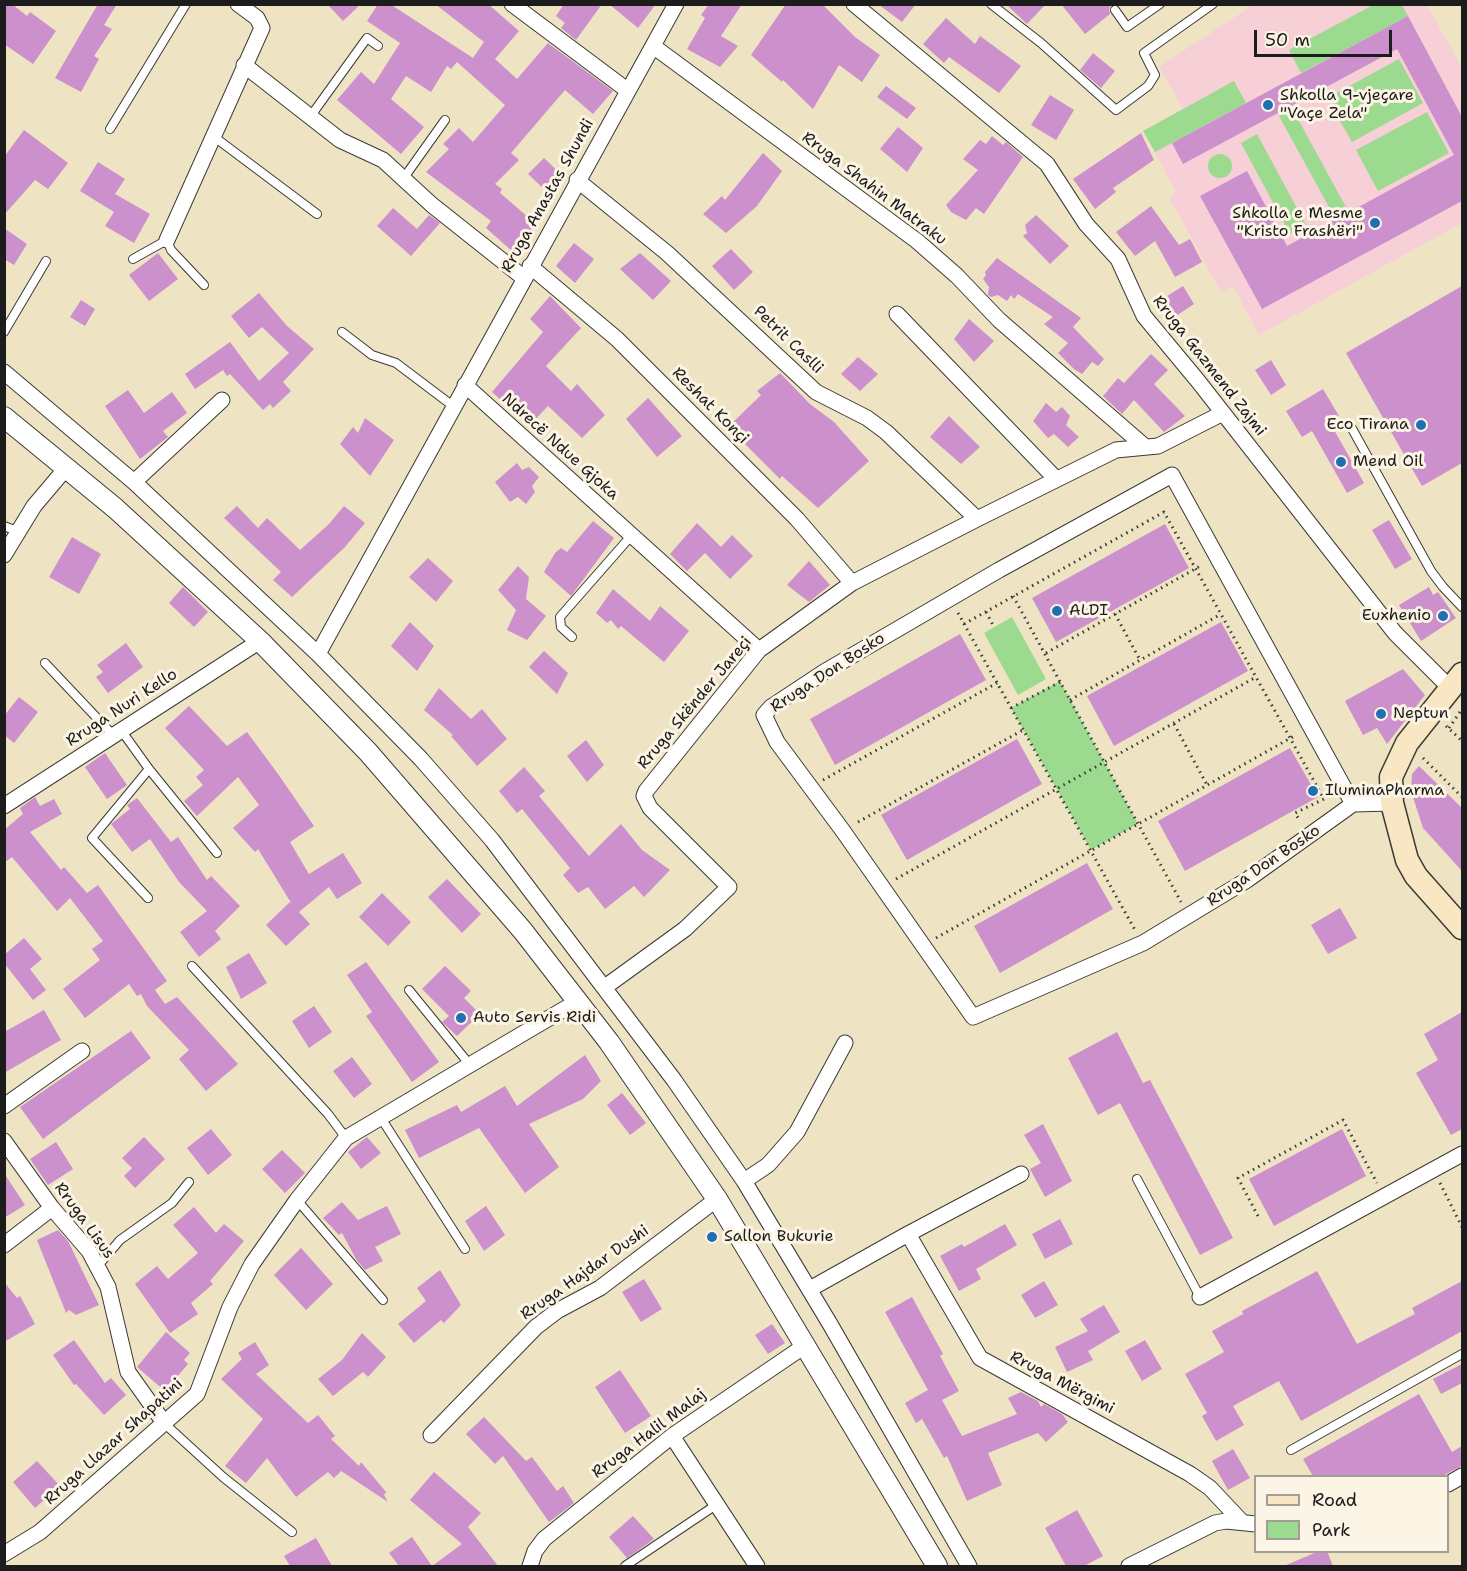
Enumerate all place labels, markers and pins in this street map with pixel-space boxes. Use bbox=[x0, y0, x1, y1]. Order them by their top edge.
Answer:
place label: Shkolla 9-vjeçare "Vaçe Zela" bbox=[1280, 86, 1414, 124]
marker: Shkolla 9-vjeçare "Vaçe Zela" bbox=[1261, 98, 1275, 112]
place label: Shkolla e Mesme "Kristo Frashëri" bbox=[1232, 204, 1363, 242]
marker: Shkolla e Mesme "Kristo Frashëri" bbox=[1368, 216, 1382, 230]
place label: Eco Tirana bbox=[1327, 415, 1409, 435]
marker: Eco Tirana bbox=[1414, 418, 1428, 432]
place label: Mend Oil bbox=[1353, 452, 1423, 472]
marker: Mend Oil bbox=[1334, 455, 1348, 469]
place label: ALDI bbox=[1069, 601, 1108, 621]
marker: ALDI bbox=[1050, 604, 1064, 618]
place label: Euxhenio bbox=[1362, 606, 1431, 626]
marker: Euxhenio bbox=[1436, 609, 1450, 623]
place label: Neptun bbox=[1393, 704, 1449, 724]
marker: Neptun bbox=[1374, 707, 1388, 721]
place label: IluminaPharma bbox=[1325, 781, 1444, 801]
marker: IluminaPharma bbox=[1306, 784, 1320, 798]
place label: Auto Servis Ridi bbox=[473, 1008, 596, 1028]
marker: Auto Servis Ridi bbox=[454, 1011, 468, 1025]
place label: Sallon Bukurie bbox=[724, 1227, 834, 1247]
marker: Sallon Bukurie bbox=[705, 1230, 719, 1244]

